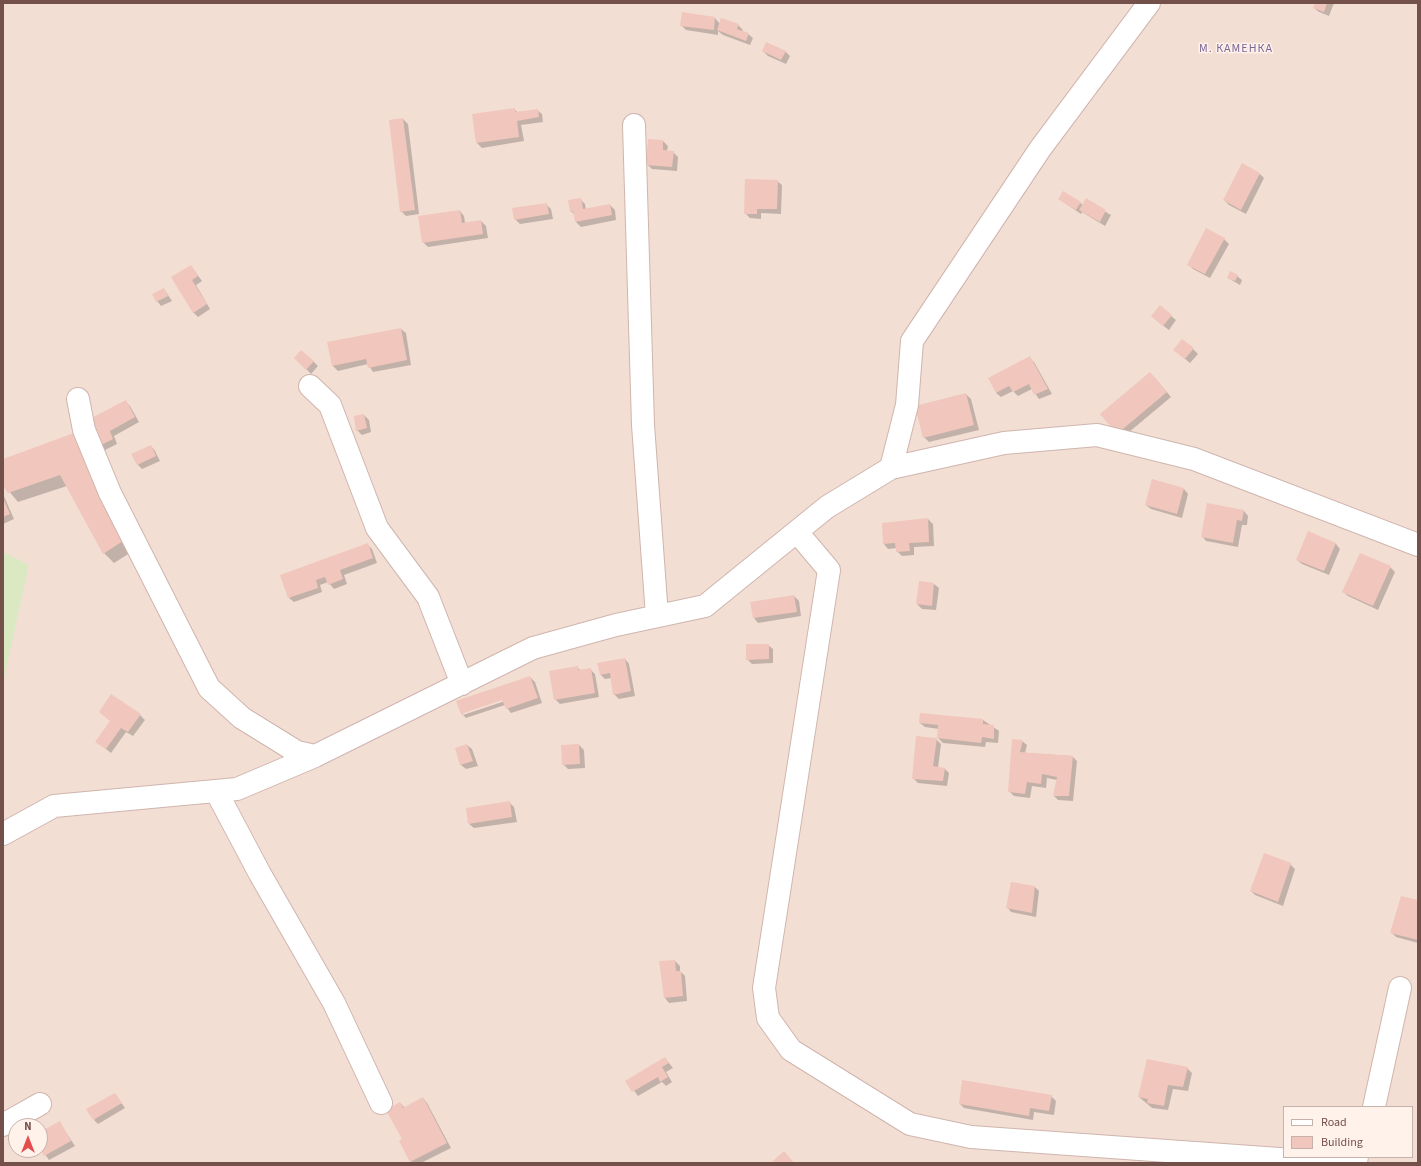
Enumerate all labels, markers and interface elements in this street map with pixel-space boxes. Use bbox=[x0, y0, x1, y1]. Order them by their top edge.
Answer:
district label: М. КАМЕНКА bbox=[1199, 42, 1273, 56]
legend bbox=[1283, 1106, 1413, 1158]
text: Road bbox=[1321, 1114, 1347, 1131]
north arrow bbox=[8, 1118, 48, 1158]
text: N bbox=[24, 1119, 32, 1134]
text: Building bbox=[1321, 1134, 1363, 1151]

